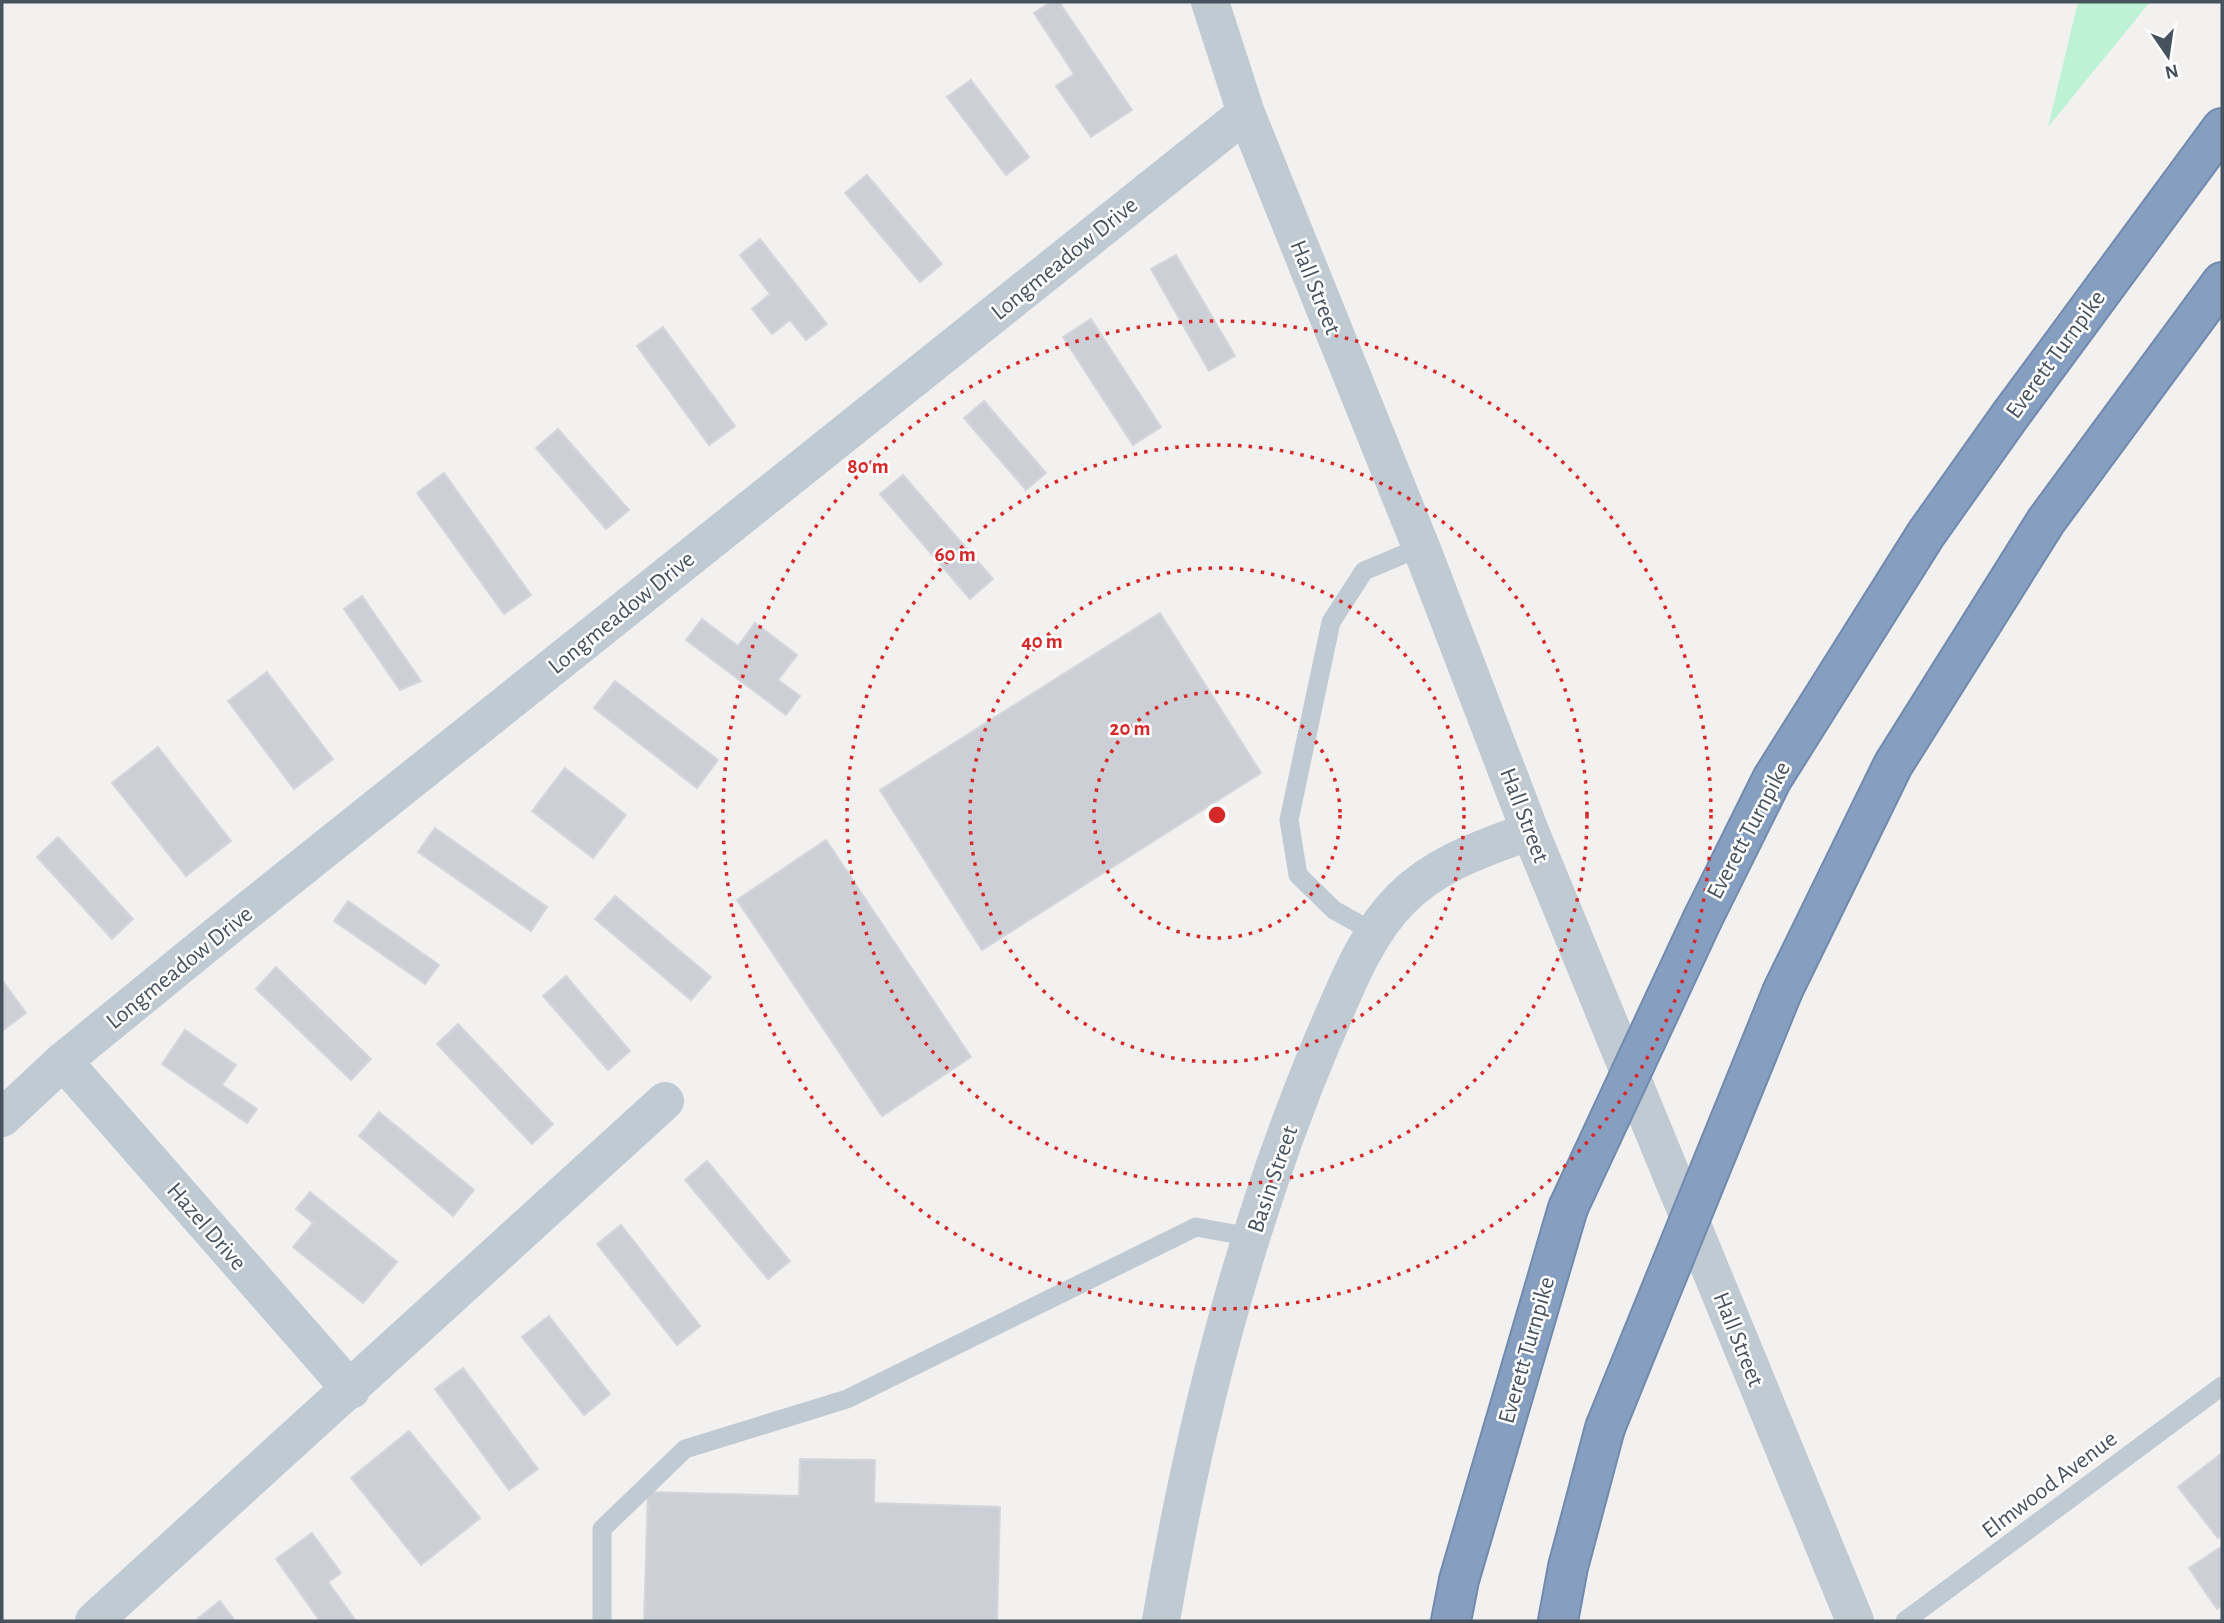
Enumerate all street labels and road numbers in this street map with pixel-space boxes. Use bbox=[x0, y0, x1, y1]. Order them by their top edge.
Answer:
street label: Longmeadow Drive bbox=[987, 193, 1142, 325]
street label: Hall Street bbox=[1285, 237, 1345, 338]
street label: Everett Turnpike bbox=[2002, 286, 2110, 423]
street label: Longmeadow Drive bbox=[544, 547, 699, 679]
street label: Everett Turnpike bbox=[1703, 758, 1795, 903]
street label: Hall Street bbox=[1495, 765, 1553, 866]
street label: Longmeadow Drive bbox=[102, 902, 257, 1034]
street label: Basin Street bbox=[1243, 1122, 1303, 1236]
street label: Hazel Drive bbox=[162, 1178, 251, 1275]
street label: Everett Turnpike bbox=[1495, 1274, 1559, 1426]
street label: Hall Street bbox=[1708, 1289, 1768, 1390]
street label: Elmwood Avenue bbox=[1978, 1426, 2122, 1543]

